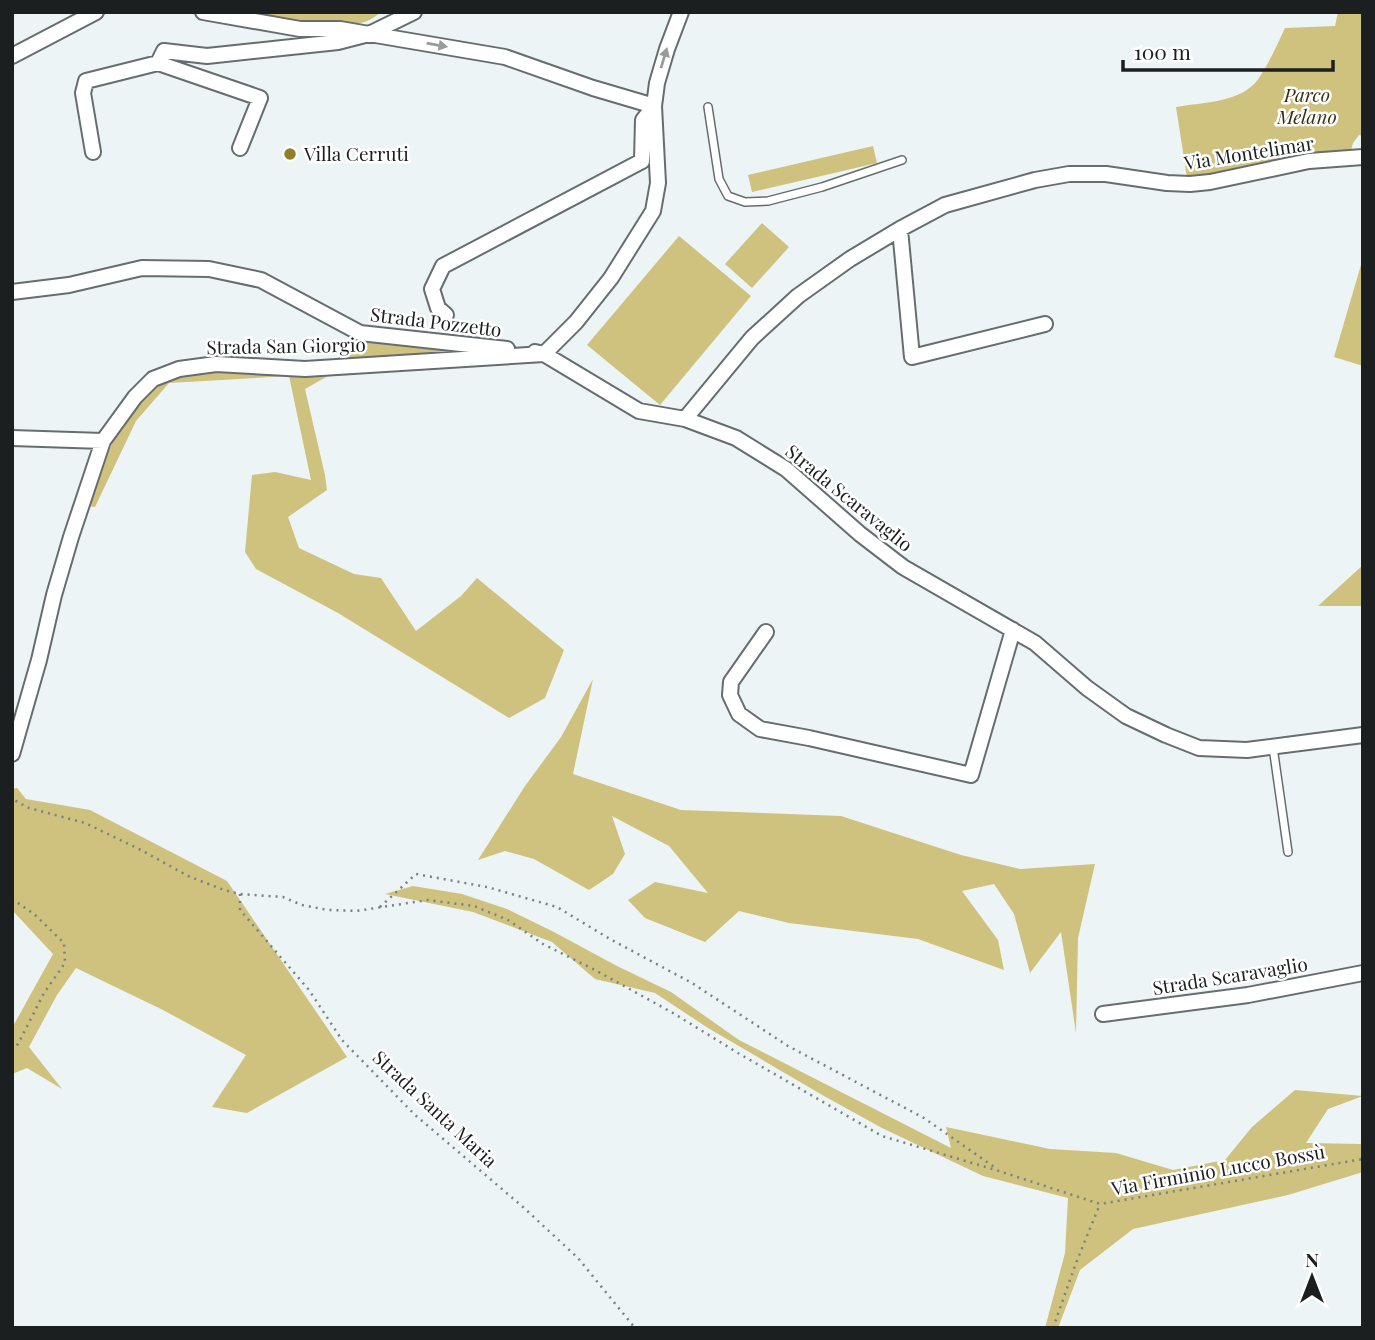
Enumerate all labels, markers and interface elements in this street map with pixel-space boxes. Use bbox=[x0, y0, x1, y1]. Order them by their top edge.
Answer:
scale bar bbox=[1123, 28, 1333, 72]
text: 100 m bbox=[1134, 37, 1191, 65]
one-way arrow bbox=[426, 40, 448, 51]
one-way arrow bbox=[660, 48, 670, 69]
park label: Parco Melano bbox=[1276, 81, 1337, 129]
street label: Via Montelimar bbox=[1181, 129, 1316, 175]
place label: Villa Cerruti bbox=[303, 140, 409, 166]
marker: Villa Cerruti bbox=[282, 146, 298, 162]
street label: Strada Pozzetto bbox=[369, 300, 503, 342]
street label: Strada San Giorgio bbox=[206, 331, 366, 359]
street label: Strada Scaravaglio bbox=[781, 438, 919, 557]
street label: Strada Scaravaglio bbox=[1150, 950, 1309, 1000]
street label: Strada Santa Maria bbox=[368, 1044, 504, 1173]
street label: Via Firminio Lucco Bossù bbox=[1108, 1137, 1327, 1201]
north arrow bbox=[1277, 1242, 1347, 1312]
text: N bbox=[1305, 1246, 1319, 1272]

